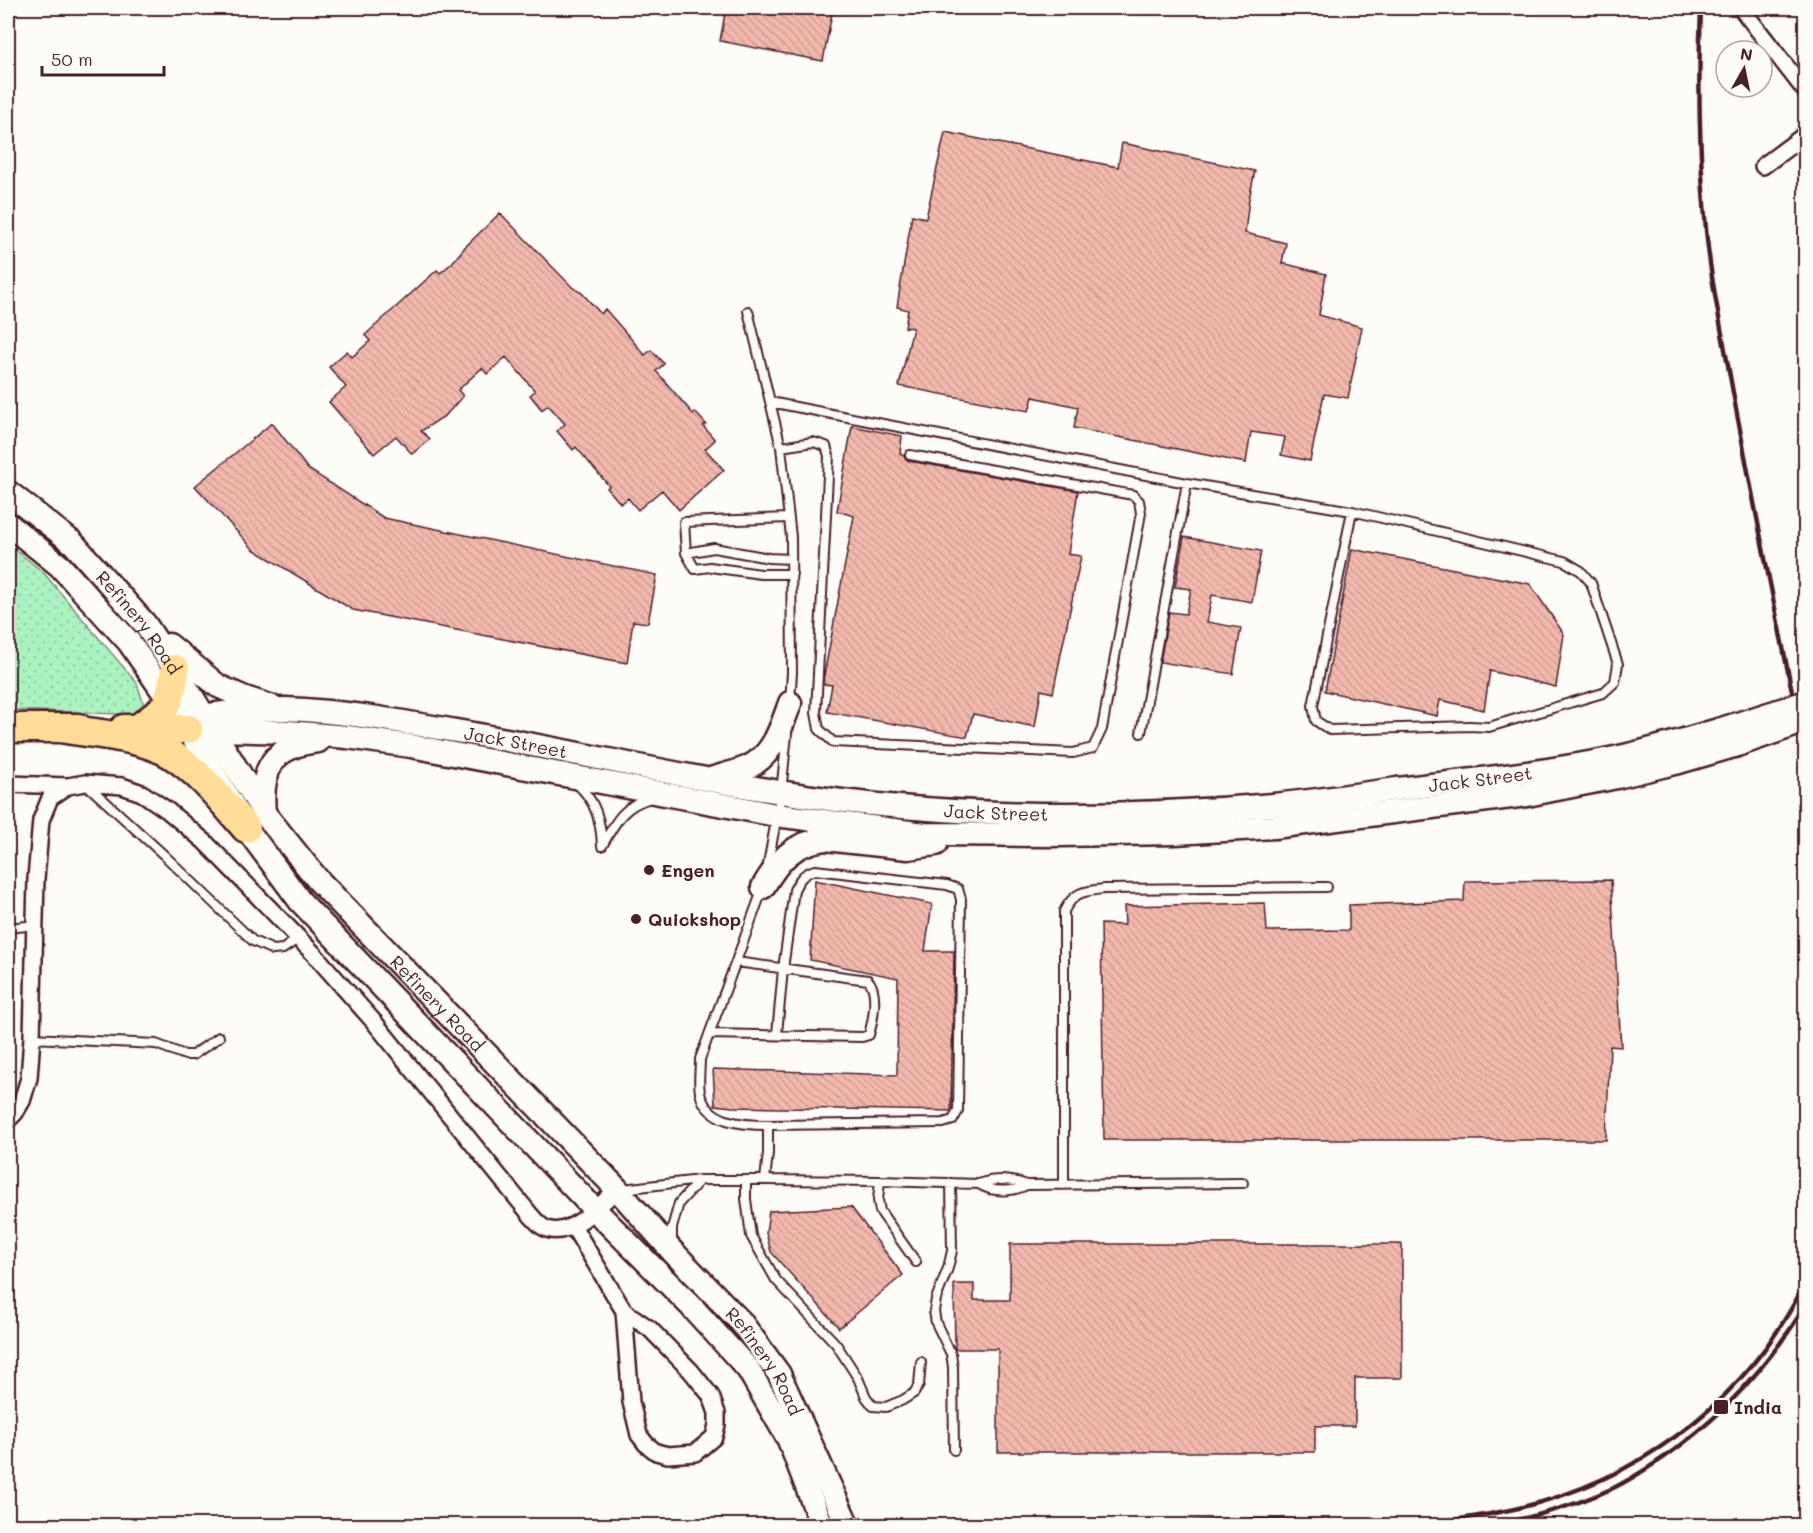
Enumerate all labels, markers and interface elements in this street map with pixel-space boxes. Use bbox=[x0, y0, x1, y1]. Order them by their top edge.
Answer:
scale bar bbox=[42, 39, 164, 77]
north arrow bbox=[1714, 39, 1774, 99]
text: N bbox=[1739, 42, 1754, 65]
text: 50 m bbox=[51, 47, 93, 71]
street label: Refinery Road bbox=[91, 565, 187, 679]
street label: Jack Street bbox=[463, 721, 569, 763]
street label: Jack Street bbox=[1427, 760, 1534, 797]
street label: Jack Street bbox=[943, 798, 1048, 826]
place label: Engen bbox=[661, 858, 715, 882]
marker: Engen bbox=[642, 863, 656, 877]
place label: Quickshop bbox=[648, 907, 741, 931]
marker: Quickshop bbox=[629, 912, 643, 926]
street label: Refinery Road bbox=[385, 950, 490, 1057]
street label: Refinery Road bbox=[721, 1301, 808, 1419]
place label: India bbox=[1734, 1395, 1782, 1419]
marker: India bbox=[1712, 1398, 1730, 1416]

